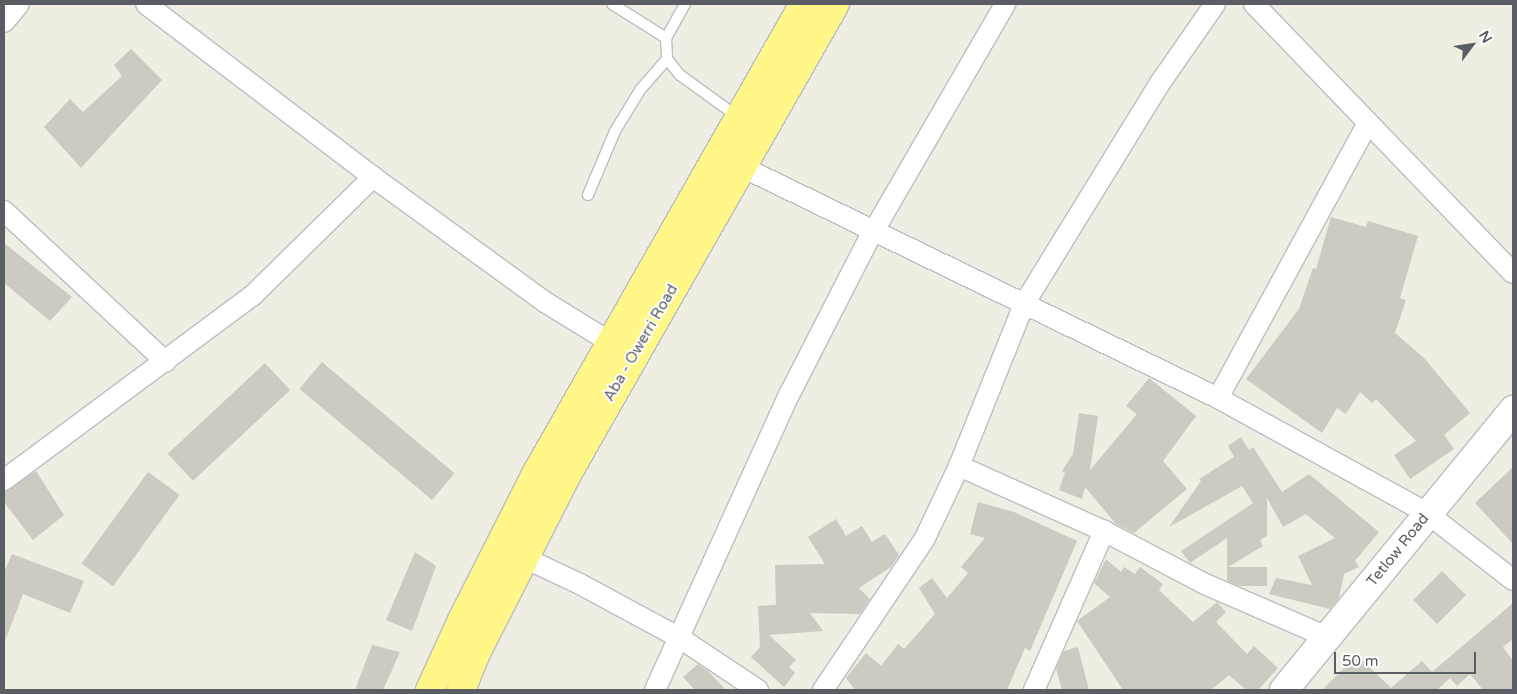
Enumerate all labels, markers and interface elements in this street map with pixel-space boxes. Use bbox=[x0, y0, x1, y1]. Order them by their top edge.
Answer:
north arrow bbox=[1447, 20, 1497, 70]
text: N bbox=[1475, 28, 1495, 46]
street label: Aba - Owerri Road bbox=[600, 281, 682, 405]
street label: Tetlow Road bbox=[1363, 510, 1433, 590]
scale bar bbox=[1337, 642, 1480, 674]
text: 50 m bbox=[1342, 652, 1379, 670]

